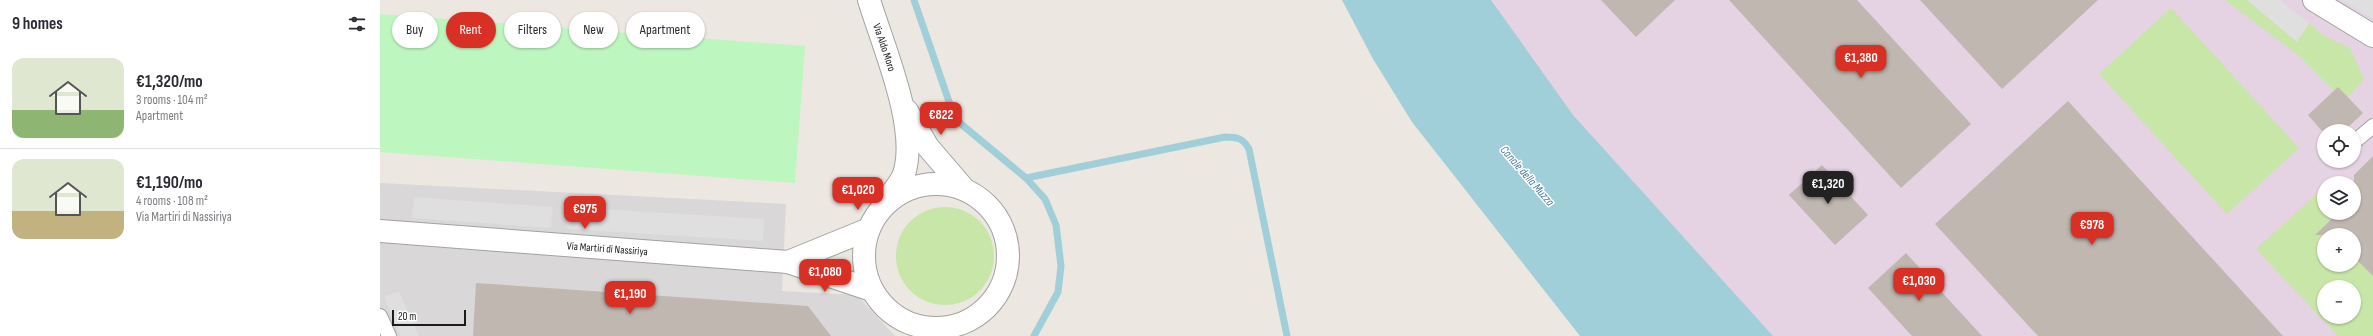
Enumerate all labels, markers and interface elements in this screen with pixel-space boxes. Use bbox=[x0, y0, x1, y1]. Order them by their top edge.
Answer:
chip: Buy bbox=[392, 12, 438, 48]
chip: Rent bbox=[446, 12, 496, 48]
chip: Filters bbox=[504, 12, 561, 48]
chip: New bbox=[569, 12, 618, 48]
chip: Apartment bbox=[626, 12, 705, 48]
icon: filters bbox=[346, 13, 368, 35]
text: 9 homes bbox=[12, 14, 63, 34]
street label: Via Aldo Moro bbox=[871, 22, 899, 73]
pin: €1,380 bbox=[1828, 45, 1894, 79]
text: €1,380 bbox=[1844, 50, 1878, 66]
text: €1,320/mo bbox=[136, 72, 203, 92]
icon: home bbox=[44, 74, 92, 122]
text: 3 rooms · 104 m² bbox=[136, 92, 208, 108]
pin: €822 bbox=[917, 102, 965, 136]
text: €822 bbox=[929, 107, 953, 123]
text: Apartment bbox=[136, 108, 183, 124]
map controls bbox=[2317, 124, 2361, 324]
button: locate bbox=[2317, 124, 2361, 168]
water label: Canale della Muzza bbox=[1497, 143, 1557, 209]
pin: €1,320 bbox=[1795, 171, 1861, 205]
text: €1,190/mo bbox=[136, 173, 203, 193]
icon: home bbox=[44, 175, 92, 223]
text: €1,320 bbox=[1812, 176, 1844, 192]
button: layers bbox=[2317, 176, 2361, 220]
pin: €1,020 bbox=[825, 177, 891, 211]
text: €1,020 bbox=[841, 182, 875, 198]
text: 4 rooms · 108 m² bbox=[136, 193, 208, 209]
pin: €975 bbox=[561, 196, 609, 230]
text: €975 bbox=[573, 201, 597, 217]
text: Via Martiri di Nassiriya bbox=[136, 209, 232, 225]
pin: €978 bbox=[2068, 212, 2116, 246]
text: €978 bbox=[2080, 217, 2104, 233]
button: + bbox=[2317, 228, 2361, 272]
street label: Via Martiri di Nassiriya bbox=[566, 239, 648, 258]
pin: €1,080 bbox=[792, 259, 858, 293]
text: €1,080 bbox=[808, 264, 842, 280]
pin: €1,030 bbox=[1886, 268, 1952, 302]
text: €1,030 bbox=[1902, 273, 1936, 289]
button: − bbox=[2317, 280, 2361, 324]
pin: €1,190 bbox=[597, 281, 663, 315]
text: €1,190 bbox=[614, 286, 646, 302]
scale bar bbox=[392, 308, 466, 327]
text: 20 m bbox=[398, 310, 416, 323]

